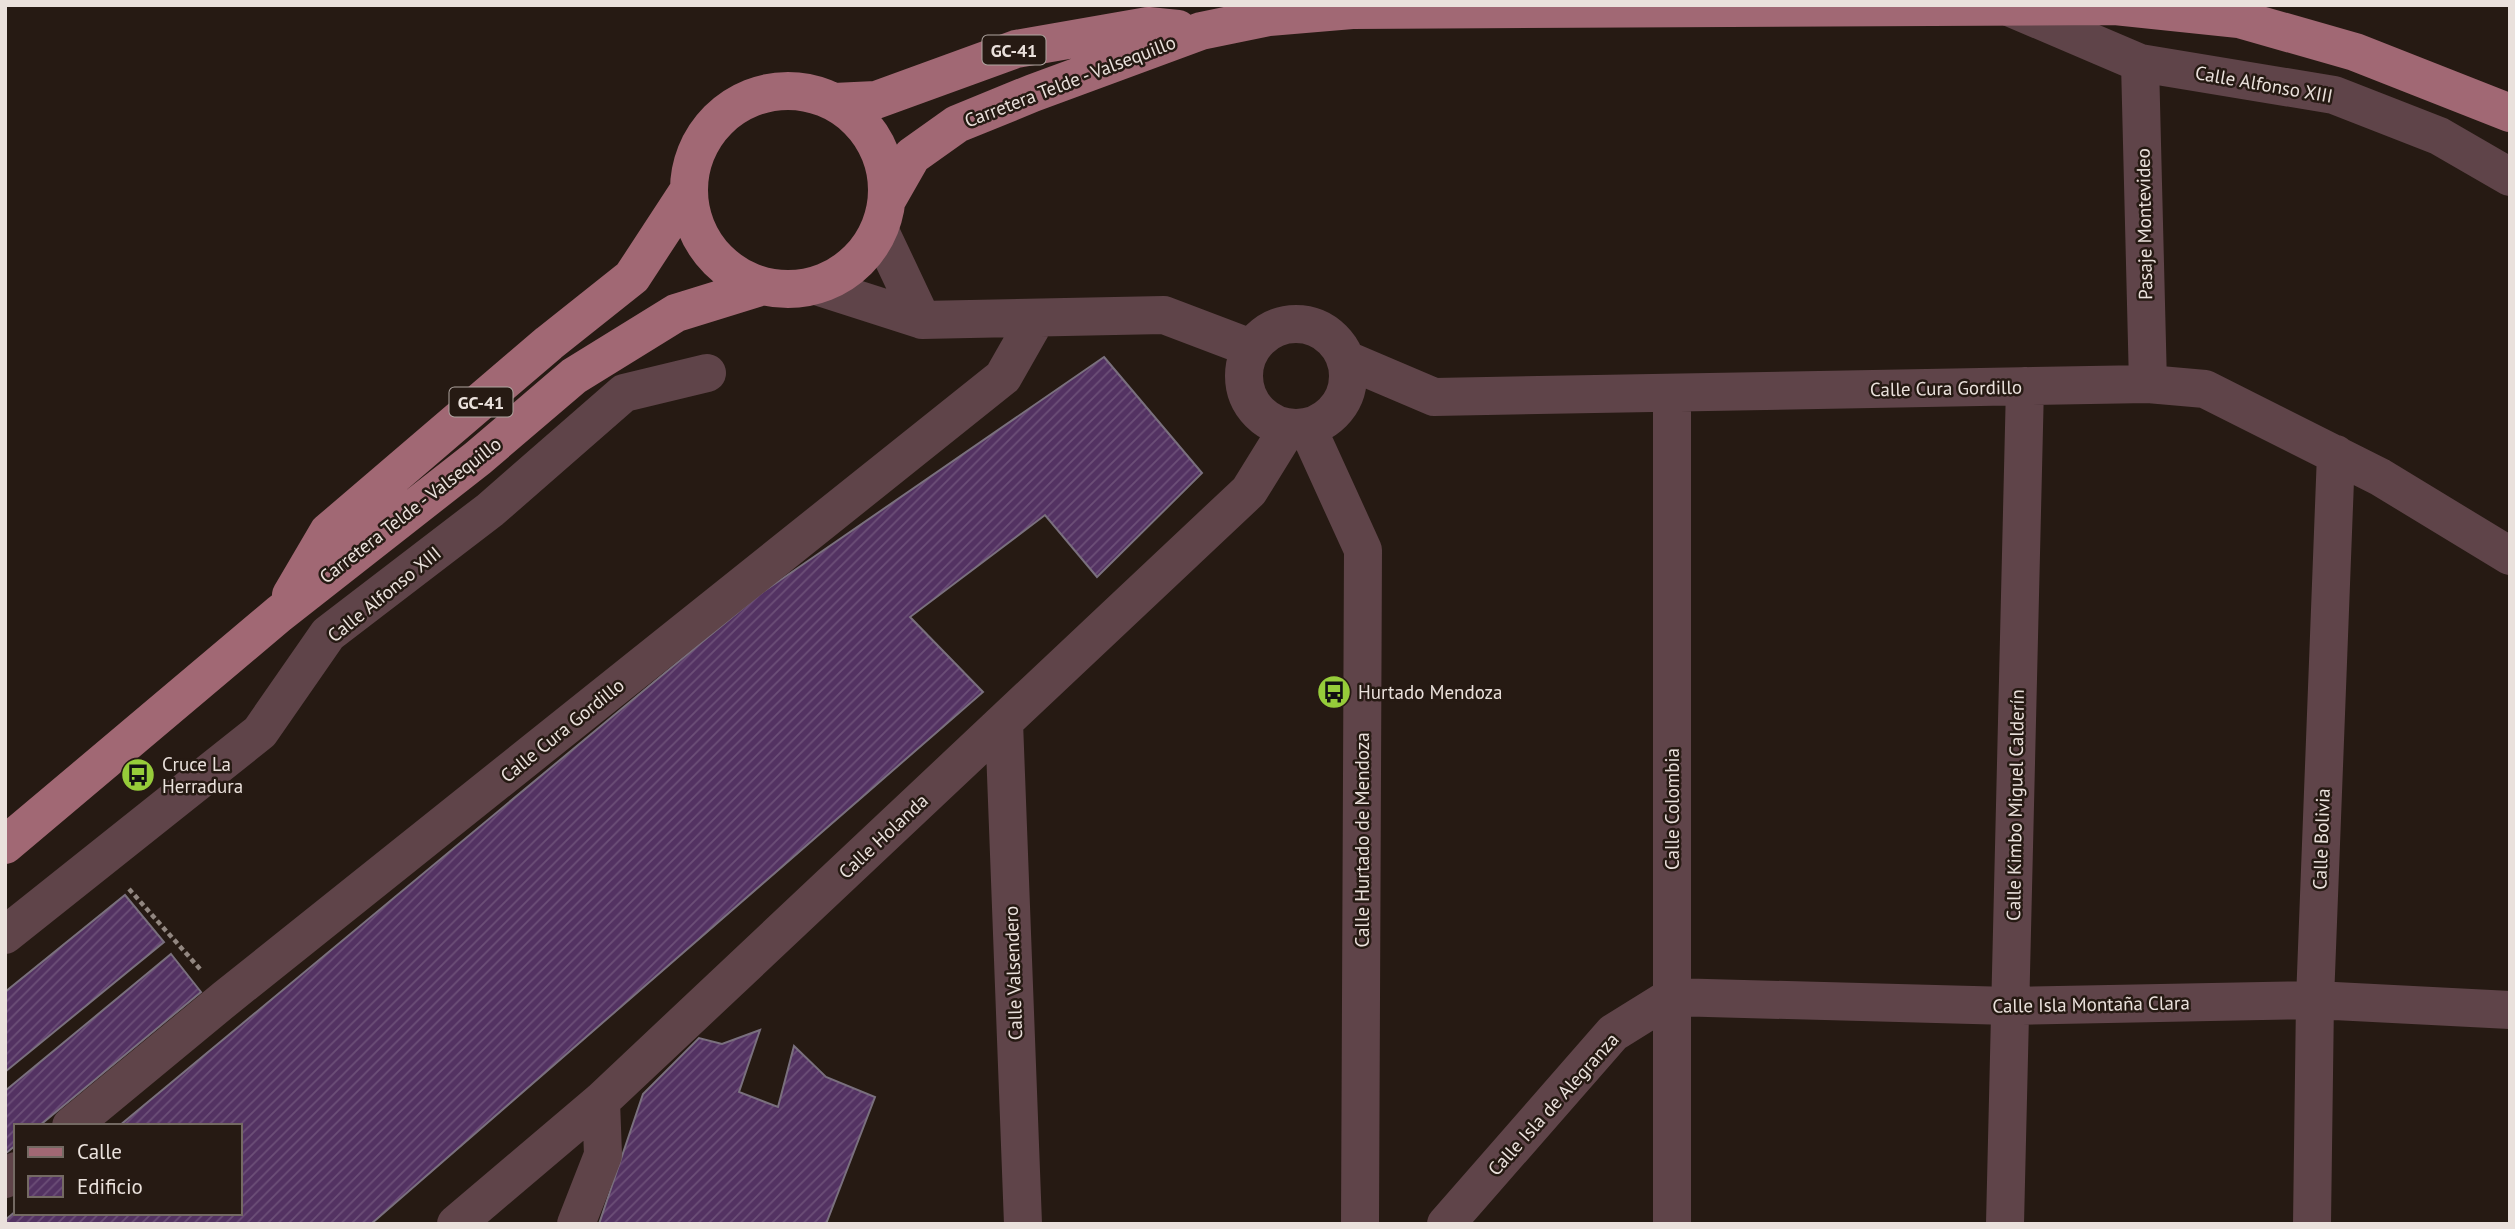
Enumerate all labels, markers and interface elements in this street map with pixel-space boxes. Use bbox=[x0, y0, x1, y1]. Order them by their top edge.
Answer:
street label: Carretera Telde - Valsequillo bbox=[961, 30, 1179, 132]
road number: GC-41 bbox=[982, 36, 1046, 64]
street label: Calle Alfonso XIII bbox=[2193, 60, 2335, 108]
street label: Pasaje Montevideo bbox=[2131, 148, 2157, 300]
street label: Calle Cura Gordillo bbox=[1870, 375, 2022, 401]
road number: GC-41 bbox=[449, 388, 512, 416]
street label: Carretera Telde - Valsequillo bbox=[314, 431, 506, 589]
street label: Calle Alfonso XIII bbox=[322, 541, 446, 647]
street label: Calle Cura Gordillo bbox=[495, 673, 629, 787]
bus stop icon: Hurtado Mendoza bbox=[1315, 673, 1353, 711]
place label: Hurtado Mendoza bbox=[1358, 680, 1502, 704]
street label: Calle Kimbo Miguel Calderín bbox=[2001, 689, 2029, 921]
street label: Calle Hurtado de Mendoza bbox=[1350, 732, 1374, 948]
street label: Calle Colombia bbox=[1660, 748, 1684, 870]
place label: Cruce La Herradura bbox=[162, 752, 243, 798]
bus stop icon: Cruce La Herradura bbox=[119, 756, 157, 794]
street label: Calle Holanda bbox=[833, 788, 933, 884]
street label: Calle Bolivia bbox=[2307, 788, 2335, 890]
street label: Calle Valsendero bbox=[999, 905, 1027, 1041]
street label: Calle Isla Montaña Clara bbox=[1992, 990, 2190, 1018]
street label: Calle Isla de Alegranza bbox=[1482, 1028, 1624, 1180]
legend bbox=[14, 1124, 242, 1215]
text: Calle bbox=[77, 1138, 122, 1165]
text: Edificio bbox=[77, 1173, 143, 1200]

